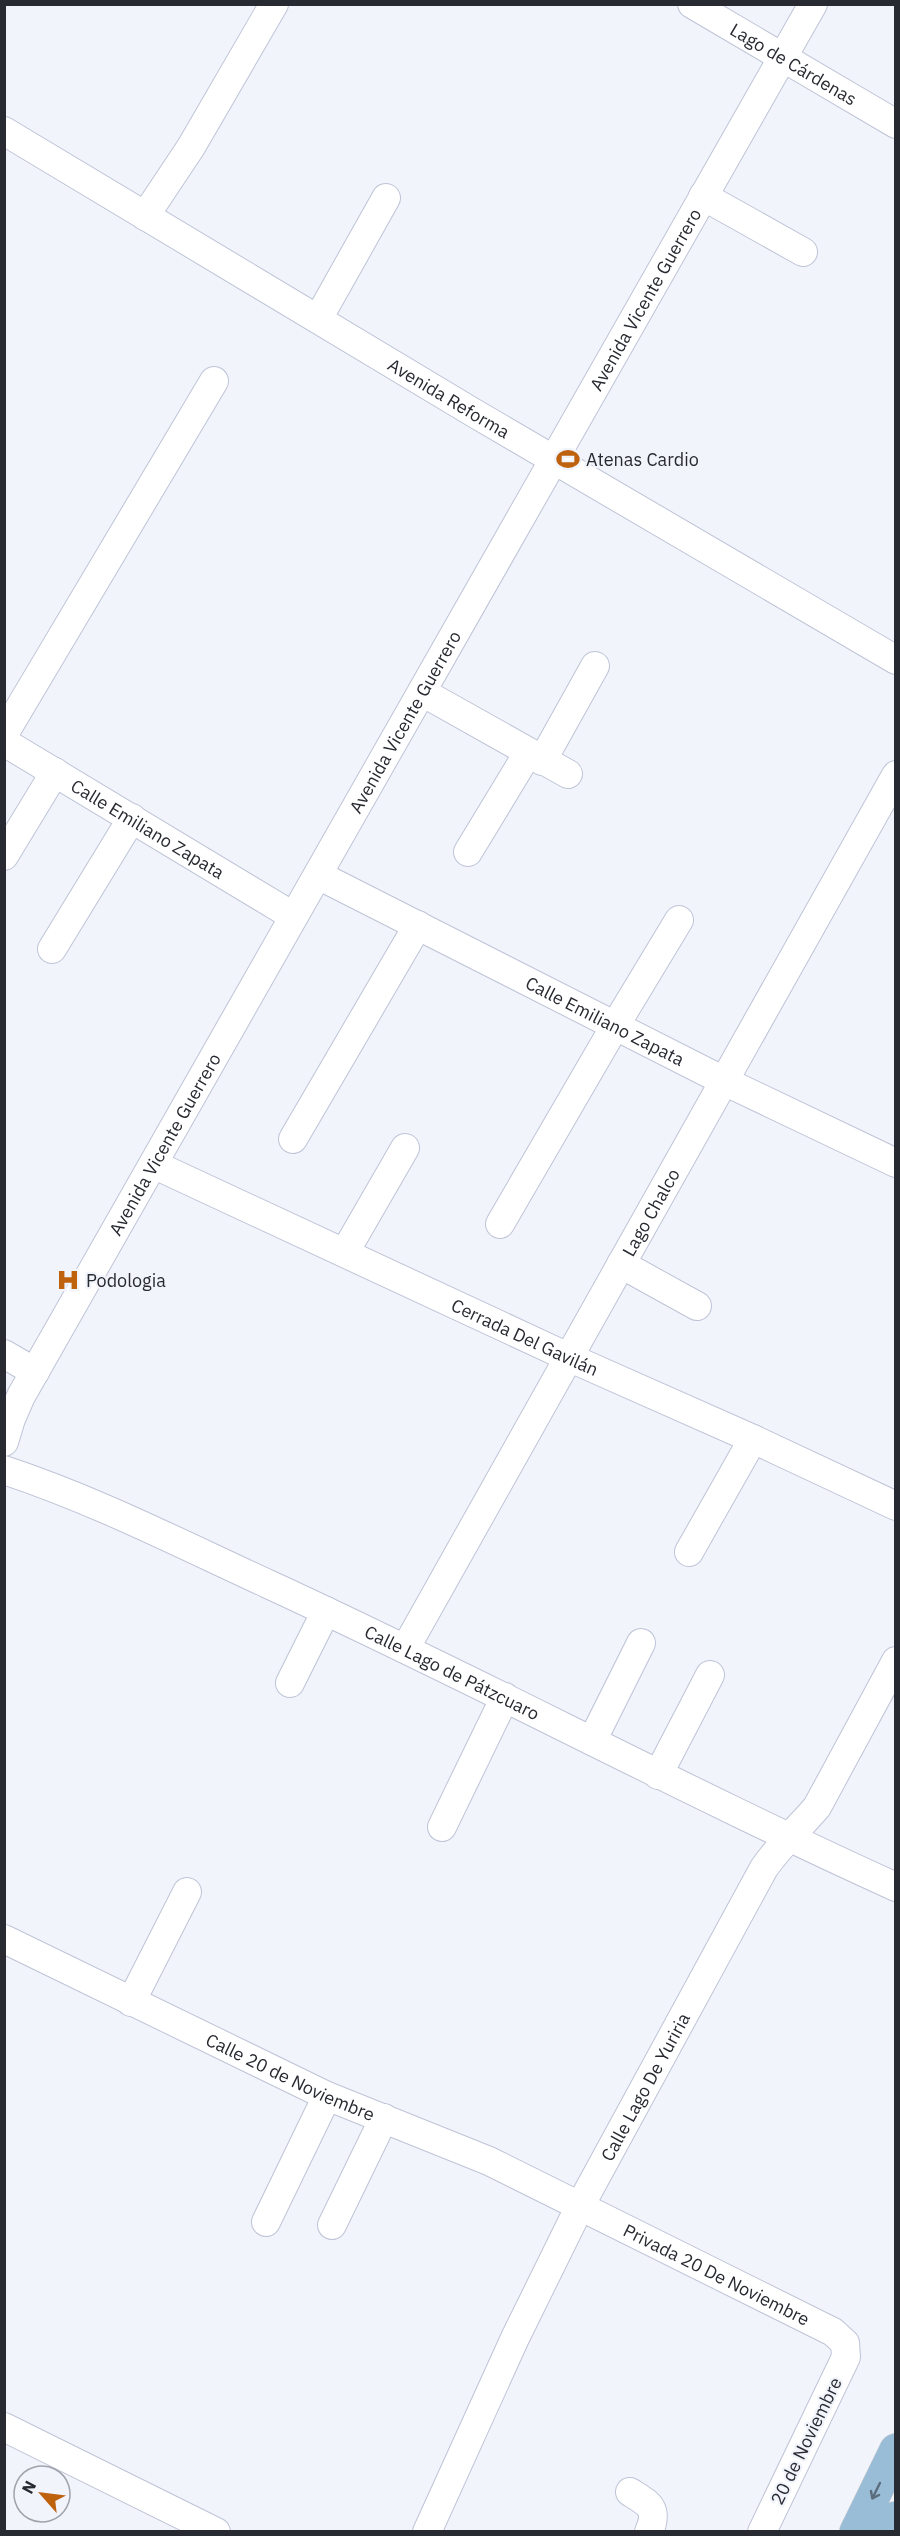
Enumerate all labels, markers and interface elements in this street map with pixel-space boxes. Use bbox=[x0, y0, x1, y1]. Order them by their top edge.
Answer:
street label: Lago de Cárdenas bbox=[726, 18, 861, 110]
street label: Avenida Vicente Guerrero bbox=[584, 204, 706, 394]
street label: Avenida Reforma bbox=[384, 353, 514, 443]
sports icon: Atenas Cardio bbox=[555, 446, 581, 472]
place label: Atenas Cardio bbox=[586, 448, 699, 471]
street label: Avenida Vicente Guerrero bbox=[344, 626, 466, 817]
street label: Calle Emiliano Zapata bbox=[67, 774, 229, 884]
street label: Calle Emiliano Zapata bbox=[522, 971, 689, 1071]
street label: Avenida Vicente Guerrero bbox=[103, 1049, 225, 1239]
street label: Lago Chalco bbox=[617, 1164, 684, 1260]
hospital icon: Podologia bbox=[55, 1267, 81, 1293]
place label: Podologia bbox=[86, 1269, 166, 1292]
street label: Cerrada Del Gavilán bbox=[448, 1293, 602, 1381]
street label: Calle Lago de Pátzcuaro bbox=[361, 1620, 544, 1725]
street label: Calle Lago De Yuriria bbox=[595, 2008, 695, 2165]
street label: Calle 20 de Noviembre bbox=[202, 2028, 378, 2126]
street label: Privada 20 De Noviembre bbox=[620, 2218, 814, 2330]
street label: 20 de Noviembre bbox=[765, 2373, 847, 2508]
north arrow bbox=[12, 2464, 72, 2524]
text: N bbox=[17, 2477, 40, 2497]
one-way arrow bbox=[869, 2481, 881, 2499]

